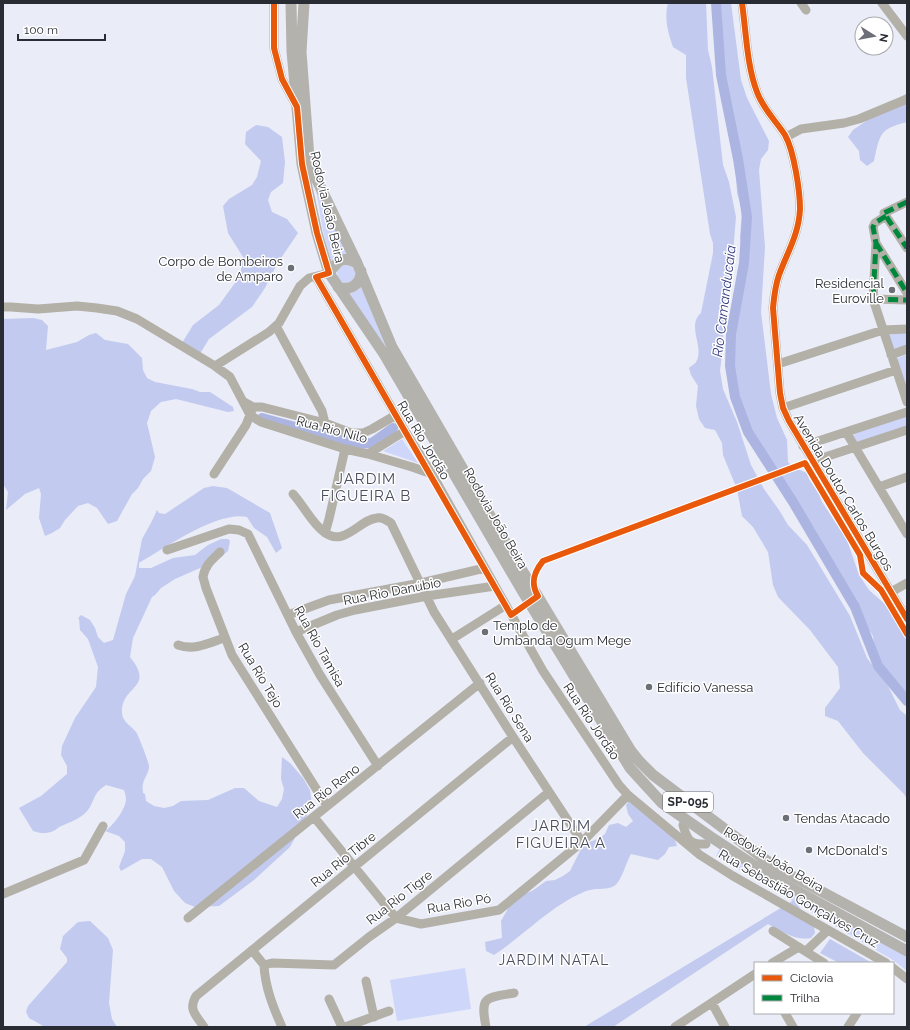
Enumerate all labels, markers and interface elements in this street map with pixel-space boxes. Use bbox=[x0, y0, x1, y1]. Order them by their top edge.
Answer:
scale bar bbox=[18, 16, 105, 42]
north arrow bbox=[854, 16, 894, 56]
text: 100 m bbox=[24, 23, 58, 37]
text: N bbox=[876, 32, 891, 43]
street label: Rodovia João Beira bbox=[307, 150, 348, 264]
water label: Rio Camanducaia bbox=[709, 244, 739, 358]
place label: Corpo de Bombeiros de Amparo bbox=[158, 254, 283, 284]
marker: Corpo de Bombeiros de Amparo bbox=[286, 263, 296, 273]
place label: Residencial Euroville bbox=[815, 276, 884, 306]
marker: Residencial Euroville bbox=[887, 285, 897, 295]
street label: Rua Rio Jordão bbox=[394, 398, 453, 483]
street label: Avenida Doutor Carlos Burgos bbox=[791, 411, 896, 573]
street label: Rua Rio Nilo bbox=[295, 413, 369, 446]
street label: Rodovia João Beira bbox=[461, 465, 531, 571]
district label: JARDIM FIGUEIRA B bbox=[321, 470, 411, 505]
street label: Rua Rio Danúbio bbox=[342, 575, 442, 608]
street label: Rua Rio Tamisa bbox=[291, 603, 348, 689]
place label: Templo de Umbanda Ogum Mege bbox=[493, 618, 632, 648]
marker: Templo de Umbanda Ogum Mege bbox=[480, 627, 490, 637]
street label: Rua Rio Tejo bbox=[235, 640, 286, 711]
street label: Rua Rio Sena bbox=[482, 670, 537, 745]
street label: Rua Rio Jordão bbox=[560, 680, 623, 763]
place label: Edifício Vanessa bbox=[657, 680, 753, 695]
marker: Edifício Vanessa bbox=[644, 682, 654, 692]
street label: Rua Rio Reno bbox=[290, 761, 363, 822]
road number: SP-095 bbox=[663, 792, 713, 812]
place label: Tendas Atacado bbox=[794, 811, 890, 826]
marker: Tendas Atacado bbox=[781, 813, 791, 823]
district label: JARDIM FIGUEIRA A bbox=[516, 817, 606, 852]
street label: Rodovia João Beira bbox=[721, 824, 827, 895]
street label: Rua Rio Tibre bbox=[308, 828, 379, 890]
place label: McDonald's bbox=[817, 843, 887, 858]
marker: McDonald's bbox=[804, 845, 814, 855]
street label: Rua Sebastião Gonçalves Cruz bbox=[716, 846, 881, 951]
street label: Rua Rio Tigre bbox=[363, 867, 435, 928]
street label: Rua Rio Pó bbox=[426, 890, 492, 916]
district label: JARDIM NATAL bbox=[499, 952, 609, 968]
legend bbox=[754, 962, 894, 1014]
text: Ciclovia bbox=[790, 971, 833, 985]
text: Trilha bbox=[790, 991, 820, 1005]

